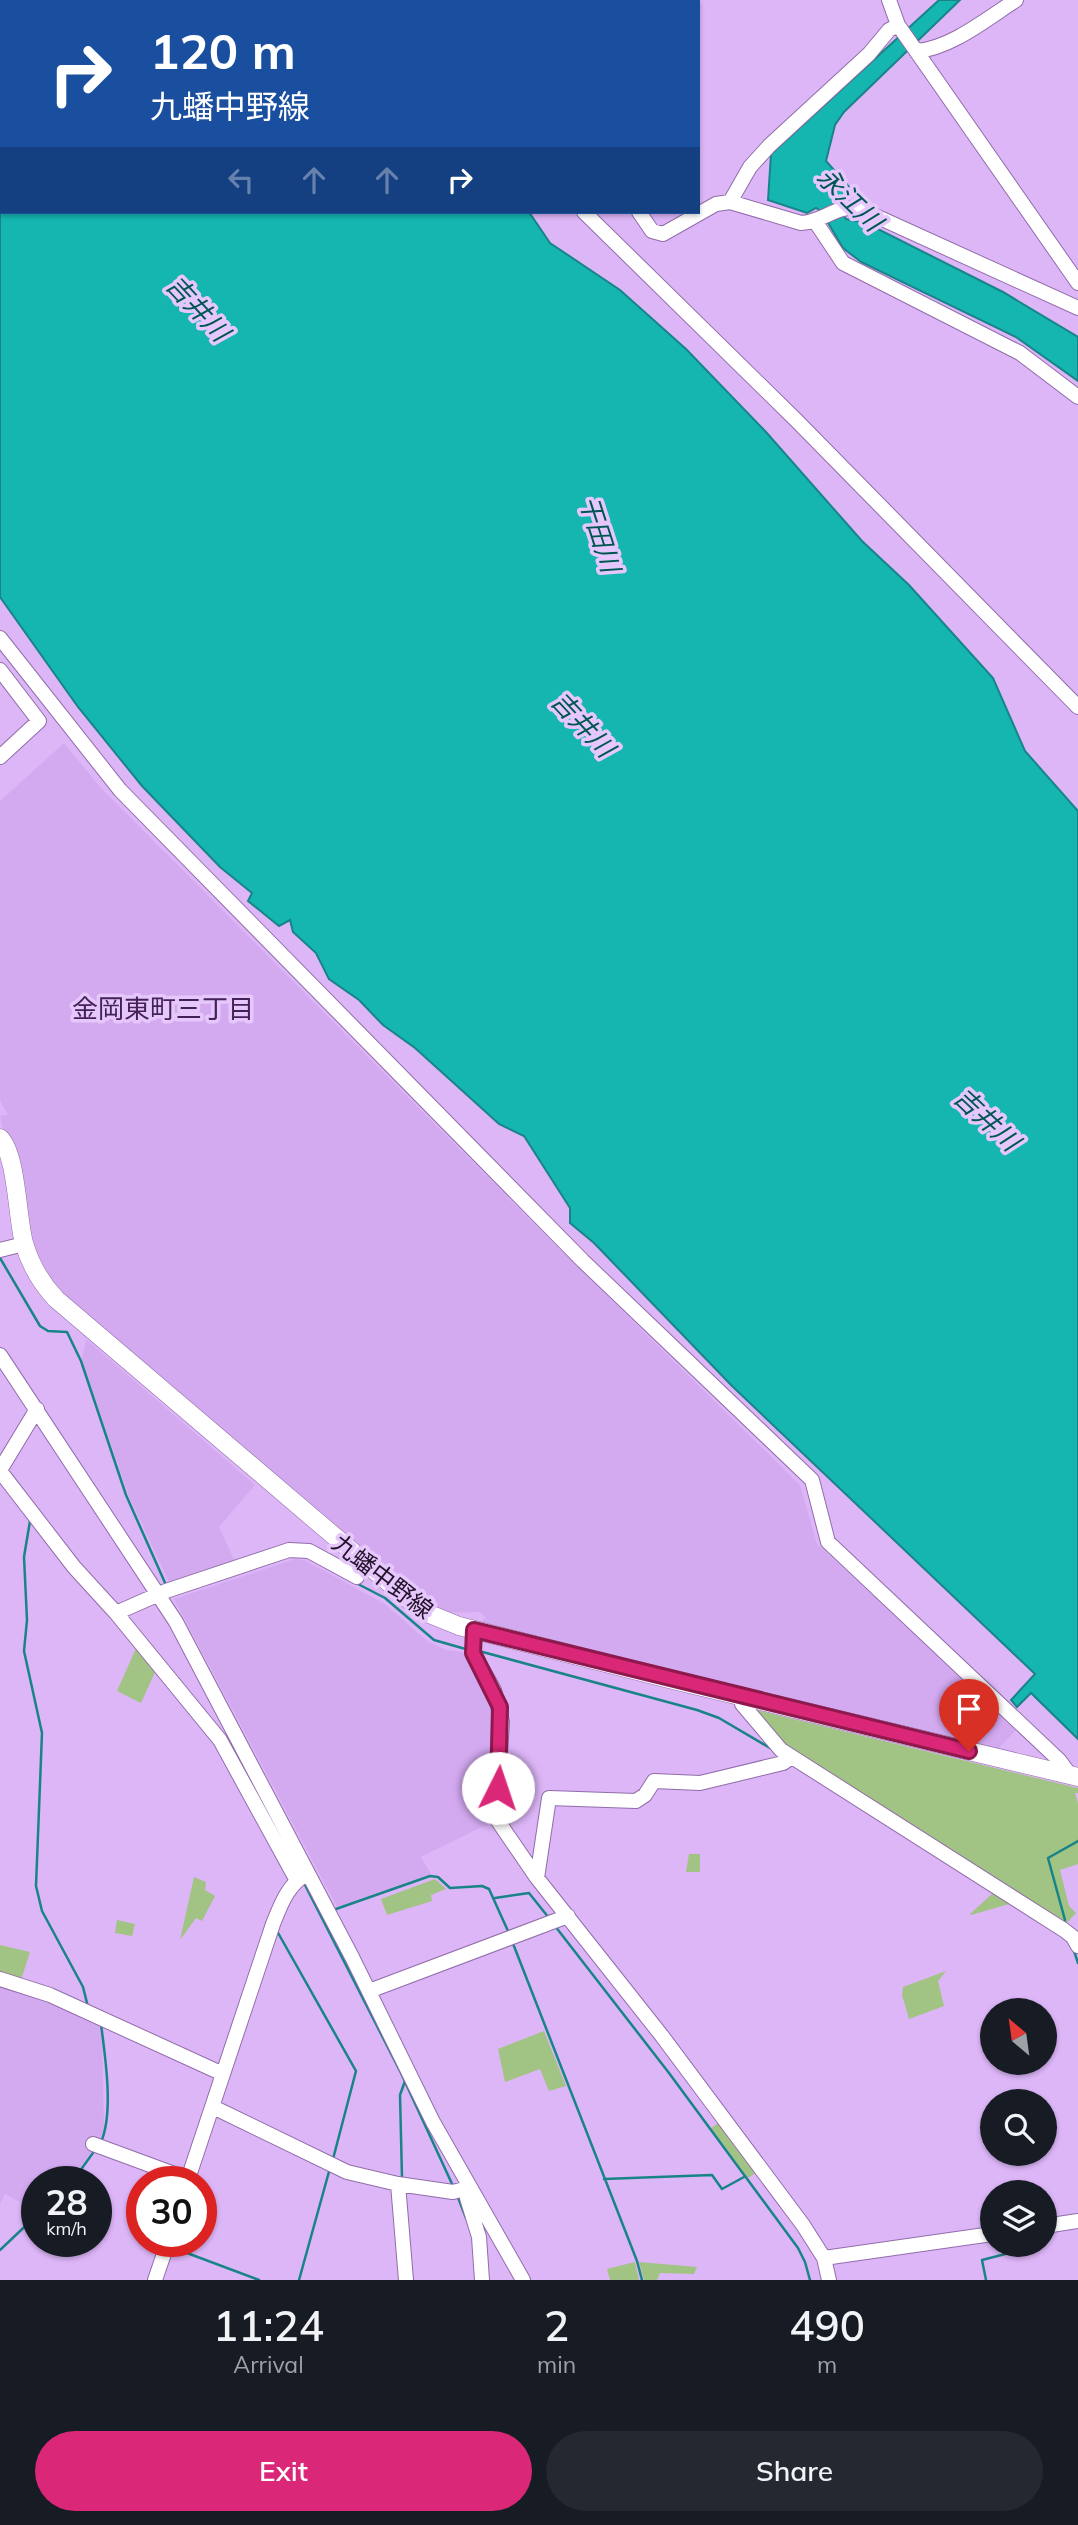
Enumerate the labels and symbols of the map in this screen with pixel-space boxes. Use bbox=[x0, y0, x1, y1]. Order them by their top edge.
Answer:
water label: 永江川 bbox=[810, 160, 892, 240]
water label: 吉井川 bbox=[159, 268, 239, 350]
water label: 干田川 bbox=[572, 492, 629, 579]
water label: 吉井川 bbox=[544, 684, 624, 766]
district label: 金岡東町三丁目 bbox=[72, 992, 254, 1025]
water label: 吉井川 bbox=[947, 1080, 1029, 1160]
street label: 九蟠中野線 bbox=[326, 1527, 440, 1625]
pin bbox=[939, 1679, 999, 1751]
position arrow bbox=[461, 1751, 535, 1825]
north arrow bbox=[980, 1998, 1057, 2076]
speed limit sign: 30 bbox=[126, 2166, 217, 2257]

